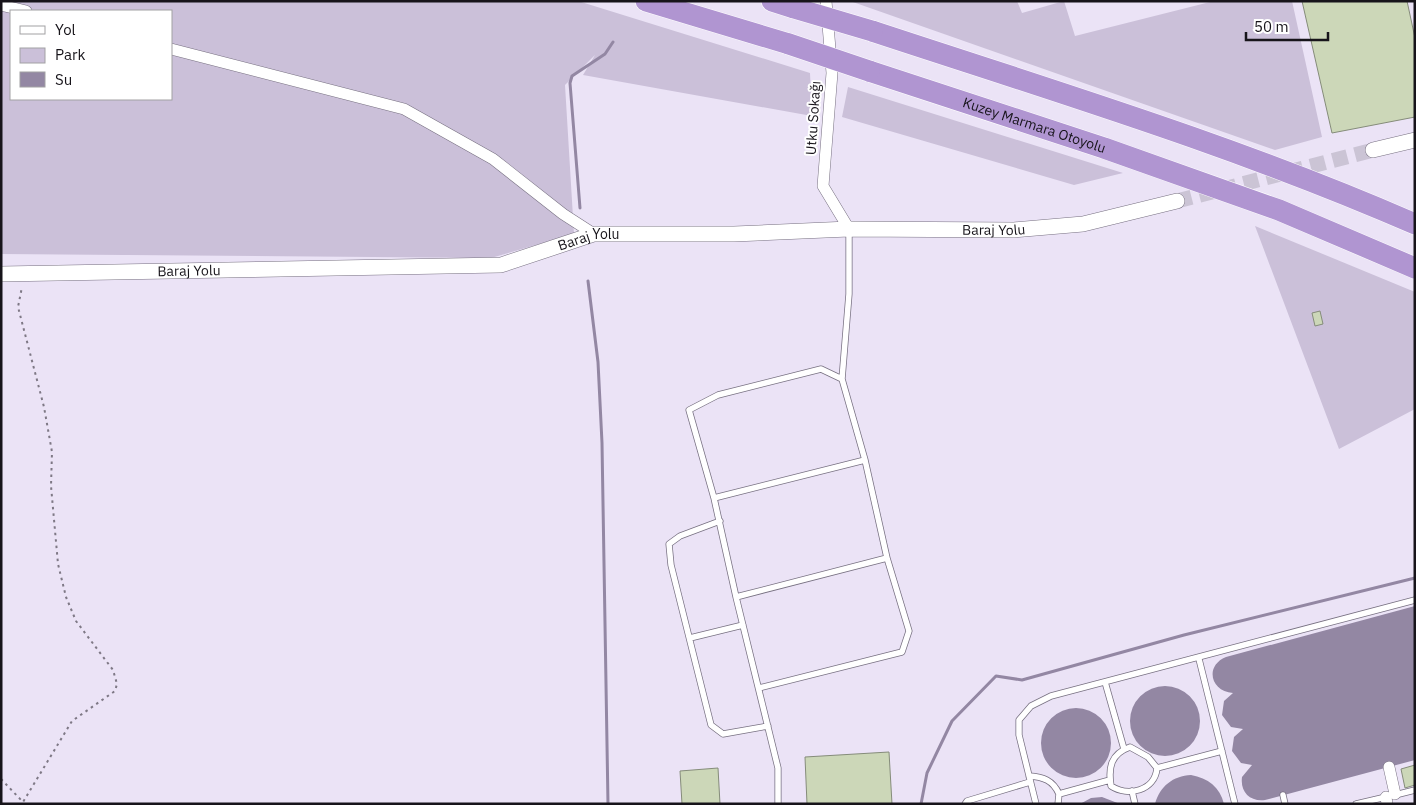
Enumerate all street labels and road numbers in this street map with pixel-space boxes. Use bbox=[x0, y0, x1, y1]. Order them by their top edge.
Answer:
street label: Utku Sokağı bbox=[801, 80, 825, 156]
street label: Kuzey Marmara Otoyolu bbox=[960, 93, 1108, 157]
street label: Baraj Yolu bbox=[962, 220, 1026, 239]
street label: Baraj Yolu bbox=[555, 225, 620, 254]
street label: Baraj Yolu bbox=[157, 261, 221, 280]

